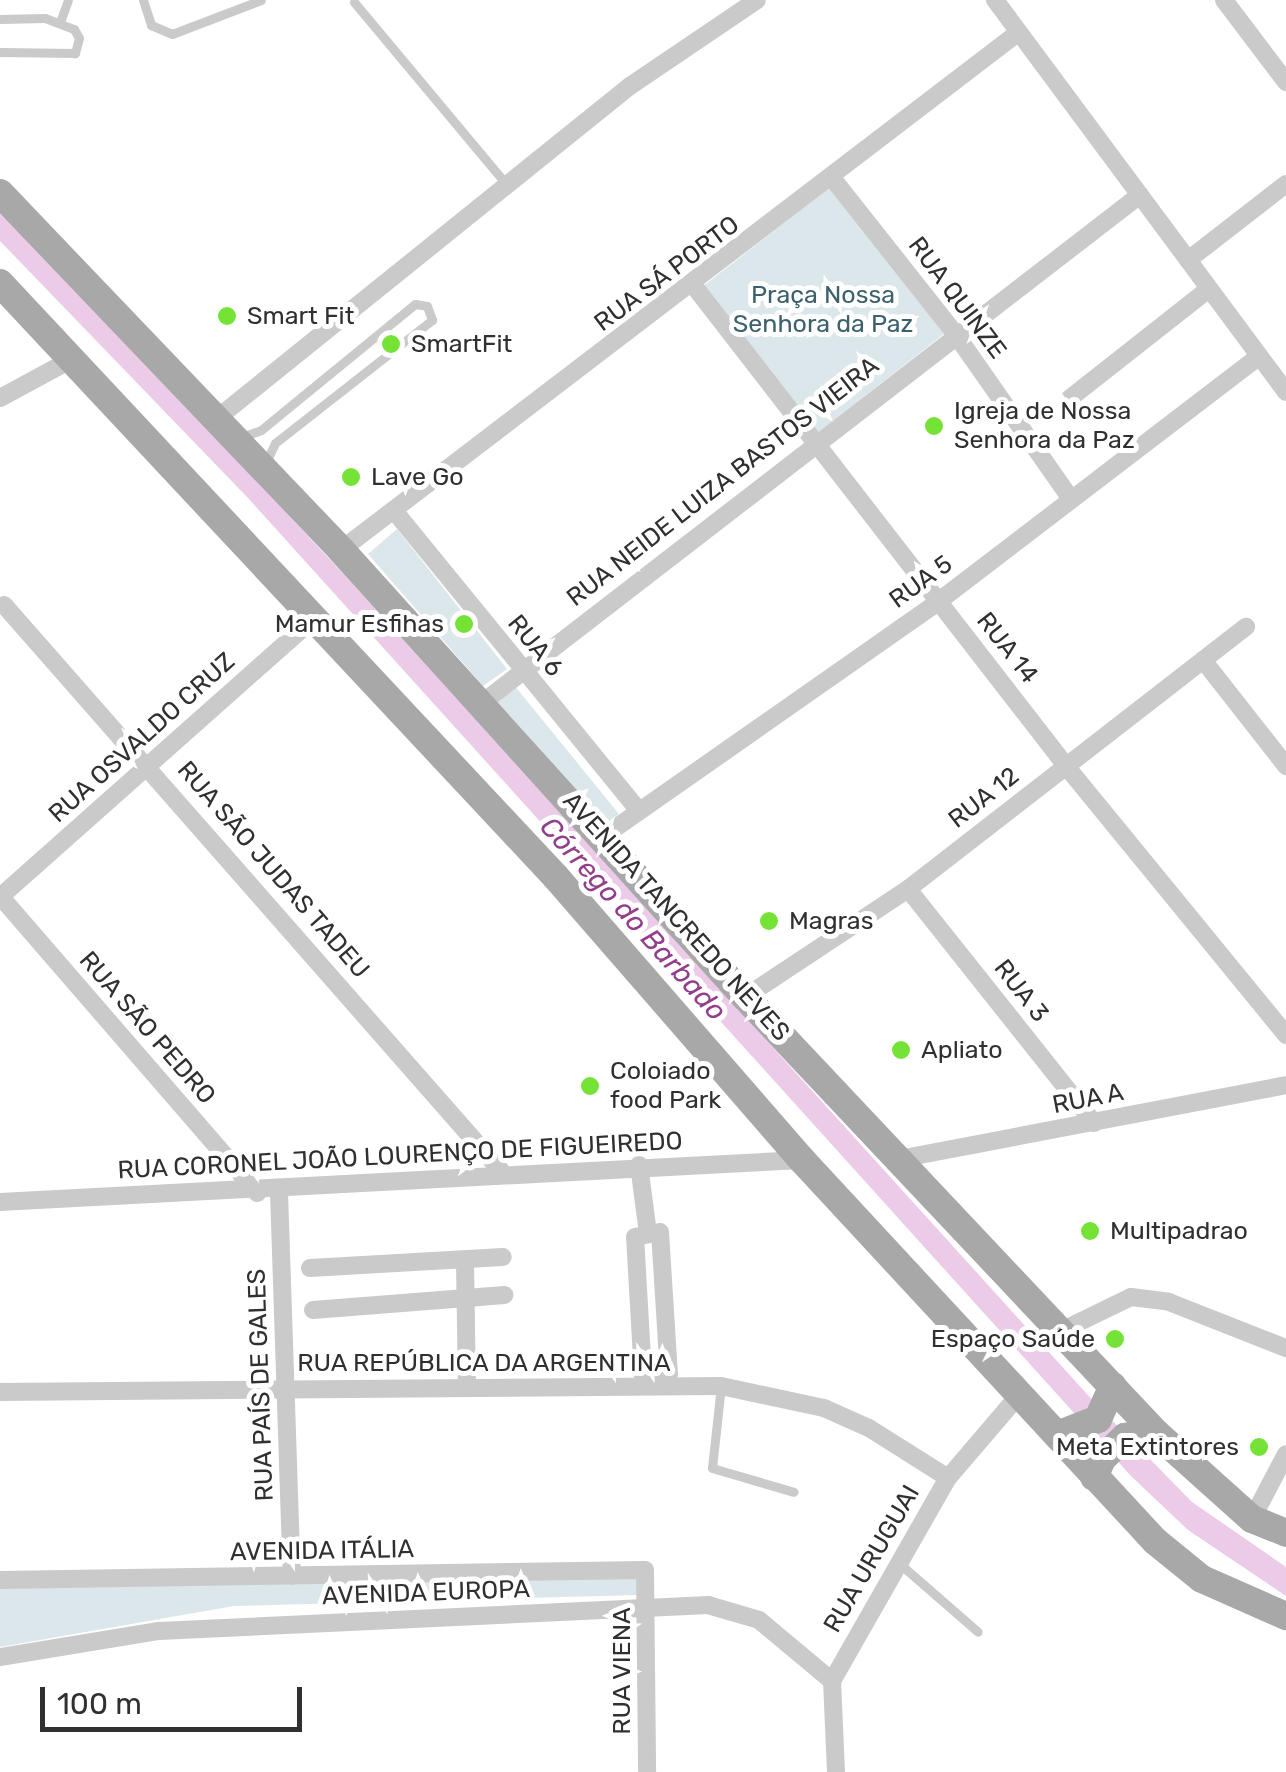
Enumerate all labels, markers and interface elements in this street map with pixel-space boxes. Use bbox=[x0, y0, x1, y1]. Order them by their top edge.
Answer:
street label: RUA SÁ PORTO bbox=[588, 209, 746, 339]
street label: RUA QUINZE bbox=[901, 231, 1013, 365]
park label: Praça Nossa Senhora da Paz bbox=[733, 281, 913, 340]
place label: Smart Fit bbox=[247, 301, 354, 331]
marker: Smart Fit bbox=[216, 305, 238, 327]
place label: SmartFit bbox=[411, 329, 512, 359]
marker: SmartFit bbox=[380, 333, 402, 355]
street label: RUA NEIDE LUIZA BASTOS VIEIRA bbox=[560, 350, 886, 614]
place label: Igreja de Nossa Senhora da Paz bbox=[954, 397, 1135, 456]
marker: Igreja de Nossa Senhora da Paz bbox=[923, 415, 945, 437]
place label: Lave Go bbox=[371, 462, 464, 492]
marker: Lave Go bbox=[340, 466, 362, 488]
street label: RUA 5 bbox=[883, 549, 959, 615]
street label: RUA 14 bbox=[970, 606, 1044, 690]
place label: Mamur Esfihas bbox=[274, 609, 444, 639]
street label: RUA 6 bbox=[501, 609, 569, 683]
marker: Mamur Esfihas bbox=[453, 613, 475, 635]
street label: RUA OSVALDO CRUZ bbox=[43, 647, 241, 829]
street label: RUA SÃO JUDAS TADEU bbox=[170, 755, 376, 985]
street label: RUA 12 bbox=[943, 761, 1025, 835]
street label: AVENIDA TANCREDO NEVES bbox=[556, 786, 796, 1048]
water label: Córrego do Barbado bbox=[533, 810, 733, 1028]
place label: Magras bbox=[789, 906, 873, 936]
marker: Magras bbox=[758, 910, 780, 932]
street label: RUA SÃO PEDRO bbox=[72, 945, 222, 1111]
street label: RUA 3 bbox=[987, 954, 1055, 1028]
place label: Apliato bbox=[921, 1035, 1003, 1065]
marker: Apliato bbox=[890, 1039, 912, 1061]
place label: Coloiado food Park bbox=[610, 1057, 721, 1116]
marker: Coloiado food Park bbox=[579, 1075, 601, 1097]
street label: RUA A bbox=[1049, 1077, 1127, 1121]
street label: RUA CORONEL JOÃO LOURENÇO DE FIGUEIREDO bbox=[116, 1126, 684, 1186]
place label: Multipadrao bbox=[1110, 1216, 1248, 1246]
marker: Multipadrao bbox=[1079, 1220, 1101, 1242]
street label: RUA PAÍS DE GALES bbox=[242, 1268, 280, 1502]
place label: Espaço Saúde bbox=[931, 1324, 1095, 1354]
marker: Espaço Saúde bbox=[1104, 1328, 1126, 1350]
street label: RUA REPÚBLICA DA ARGENTINA bbox=[296, 1348, 672, 1378]
place label: Meta Extintores bbox=[1056, 1432, 1239, 1462]
marker: Meta Extintores bbox=[1248, 1436, 1270, 1458]
street label: RUA URUGUAI bbox=[818, 1480, 926, 1638]
street label: AVENIDA ITÁLIA bbox=[229, 1534, 415, 1568]
street label: AVENIDA EUROPA bbox=[321, 1574, 531, 1612]
street label: RUA VIENA bbox=[607, 1607, 637, 1735]
scale bar bbox=[45, 1667, 308, 1729]
text: 100 m bbox=[57, 1686, 142, 1722]

